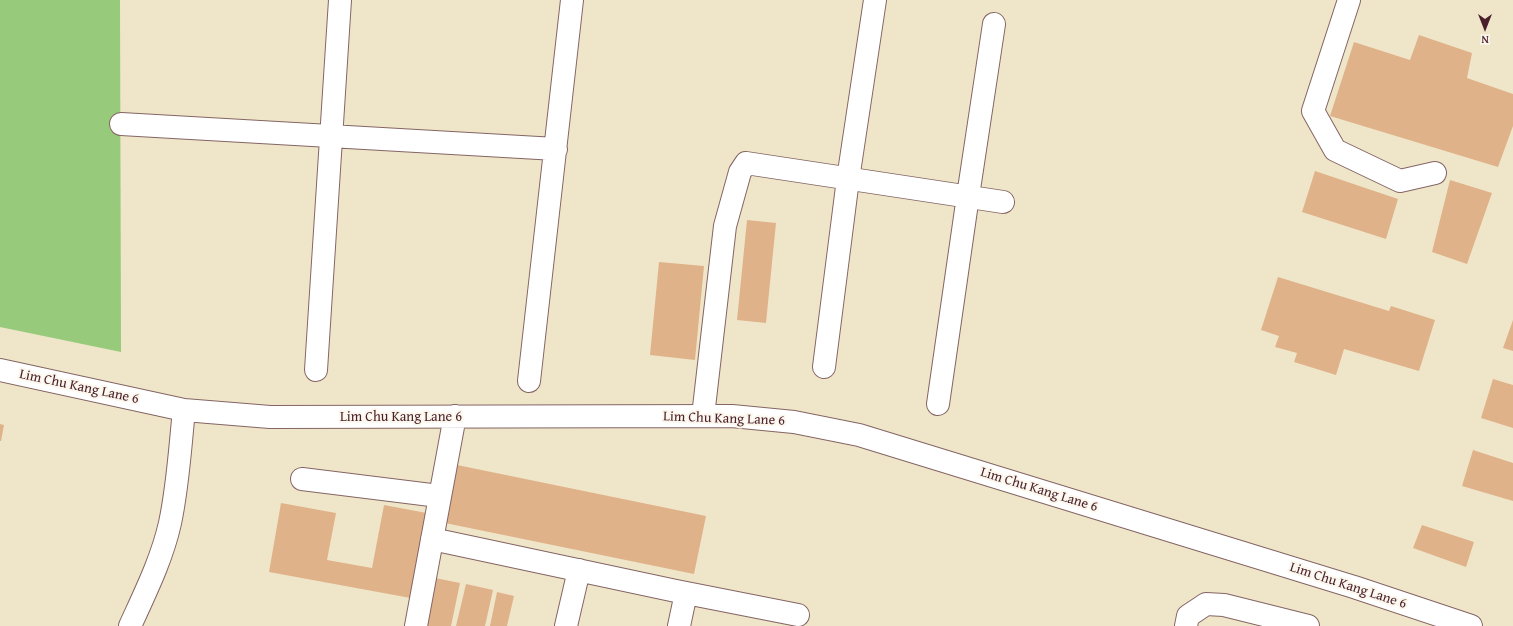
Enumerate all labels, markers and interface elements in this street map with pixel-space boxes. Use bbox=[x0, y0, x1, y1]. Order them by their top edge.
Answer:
north arrow bbox=[1465, 8, 1505, 48]
text: N bbox=[1481, 32, 1489, 48]
street label: Lim Chu Kang Lane 6 bbox=[18, 366, 140, 408]
street label: Lim Chu Kang Lane 6 bbox=[663, 408, 785, 430]
street label: Lim Chu Kang Lane 6 bbox=[340, 409, 462, 425]
street label: Lim Chu Kang Lane 6 bbox=[978, 464, 1100, 516]
street label: Lim Chu Kang Lane 6 bbox=[1287, 559, 1409, 613]

